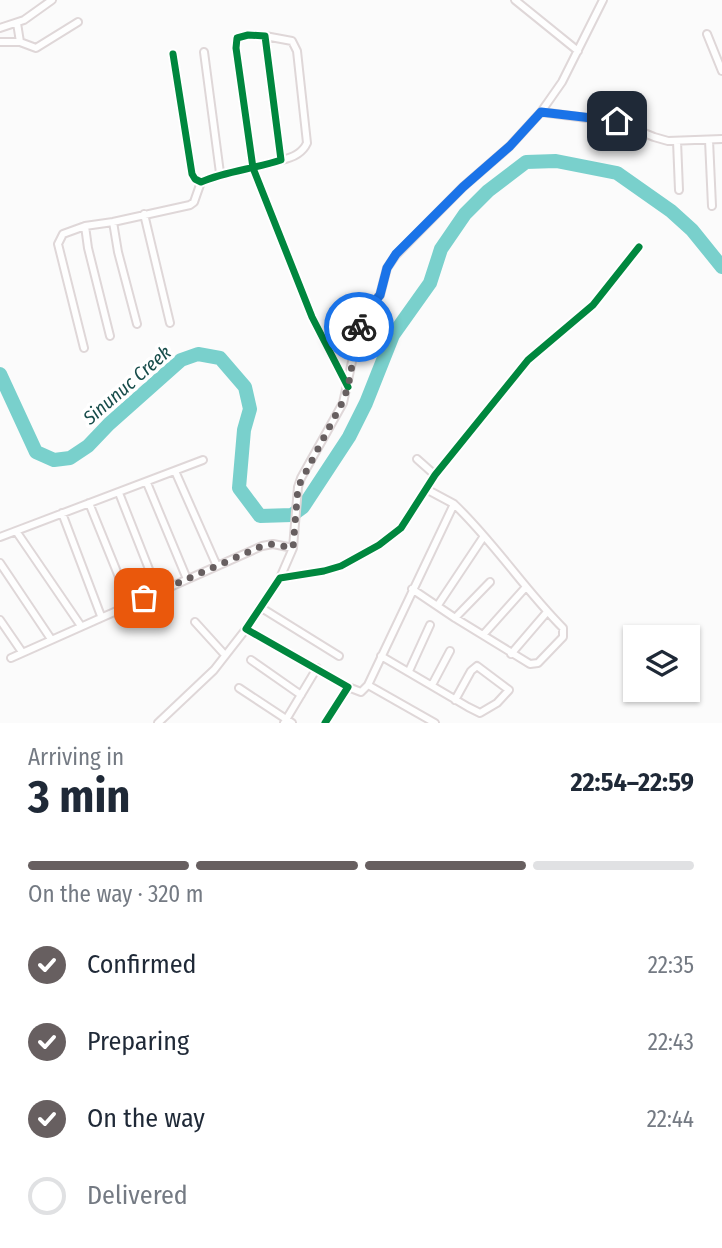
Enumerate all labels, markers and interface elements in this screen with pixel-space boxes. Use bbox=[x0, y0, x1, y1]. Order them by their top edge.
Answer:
pin bbox=[587, 91, 647, 151]
icon: home bbox=[598, 102, 636, 140]
courier bbox=[324, 292, 394, 362]
icon: bike bbox=[340, 308, 378, 346]
water label: Sinunuc Creek bbox=[78, 341, 176, 430]
pin bbox=[114, 568, 174, 628]
icon: bag bbox=[125, 579, 163, 617]
map controls bbox=[623, 625, 700, 702]
button: layers bbox=[623, 625, 700, 702]
text: Arriving in bbox=[28, 743, 124, 771]
text: 22:54–22:59 bbox=[570, 767, 694, 798]
text: 3 min bbox=[28, 769, 130, 824]
text: On the way · 320 m bbox=[28, 880, 203, 908]
icon: check bbox=[28, 946, 66, 984]
text: Confirmed bbox=[87, 949, 197, 980]
text: 22:35 bbox=[648, 951, 694, 979]
icon: check bbox=[28, 1023, 66, 1061]
text: Preparing bbox=[87, 1026, 189, 1057]
text: 22:43 bbox=[648, 1028, 694, 1056]
icon: check bbox=[28, 1100, 66, 1138]
text: On the way bbox=[87, 1103, 205, 1134]
text: 22:44 bbox=[647, 1105, 694, 1133]
text: Delivered bbox=[87, 1180, 188, 1211]

